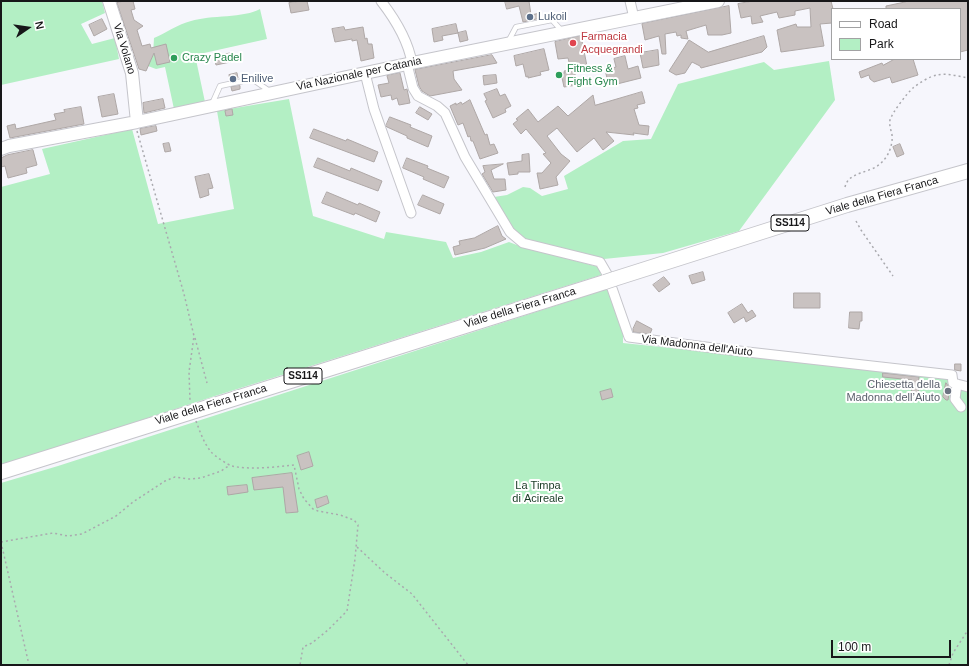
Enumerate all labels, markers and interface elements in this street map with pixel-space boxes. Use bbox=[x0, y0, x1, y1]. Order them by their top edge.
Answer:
north arrow bbox=[8, 8, 48, 48]
legend bbox=[831, 8, 961, 60]
place label: Lukoil bbox=[538, 10, 567, 24]
marker: Lukoil bbox=[525, 12, 535, 22]
text: Road bbox=[869, 17, 898, 31]
text: N bbox=[33, 20, 46, 31]
street label: Via Volano bbox=[110, 22, 138, 76]
place label: Farmacia Acquegrandi bbox=[581, 30, 643, 56]
text: Park bbox=[869, 37, 894, 51]
marker: Farmacia Acquegrandi bbox=[568, 38, 578, 48]
place label: Crazy Padel bbox=[182, 51, 242, 65]
marker: Crazy Padel bbox=[169, 53, 179, 63]
street label: Via Nazionale per Catania bbox=[295, 54, 423, 94]
place label: Fitness & Fight Gym bbox=[567, 62, 618, 88]
marker: Fitness & Fight Gym bbox=[554, 70, 564, 80]
place label: Enilive bbox=[241, 72, 273, 86]
marker: Enilive bbox=[228, 74, 238, 84]
street label: Viale della Fiera Franca bbox=[824, 174, 940, 218]
road number: SS114 bbox=[771, 215, 809, 231]
street label: Viale della Fiera Franca bbox=[463, 285, 577, 331]
street label: Via Madonna dell'Aiuto bbox=[641, 333, 753, 359]
road number: SS114 bbox=[284, 368, 322, 384]
place label: Chiesetta della Madonna dell’Aiuto bbox=[846, 378, 940, 404]
street label: Viale della Fiera Franca bbox=[154, 382, 268, 428]
marker: Chiesetta della Madonna dell’Aiuto bbox=[943, 386, 953, 396]
park label: La Timpa di Acireale bbox=[512, 479, 564, 505]
scale bar bbox=[833, 632, 953, 658]
text: 100 m bbox=[838, 640, 871, 654]

